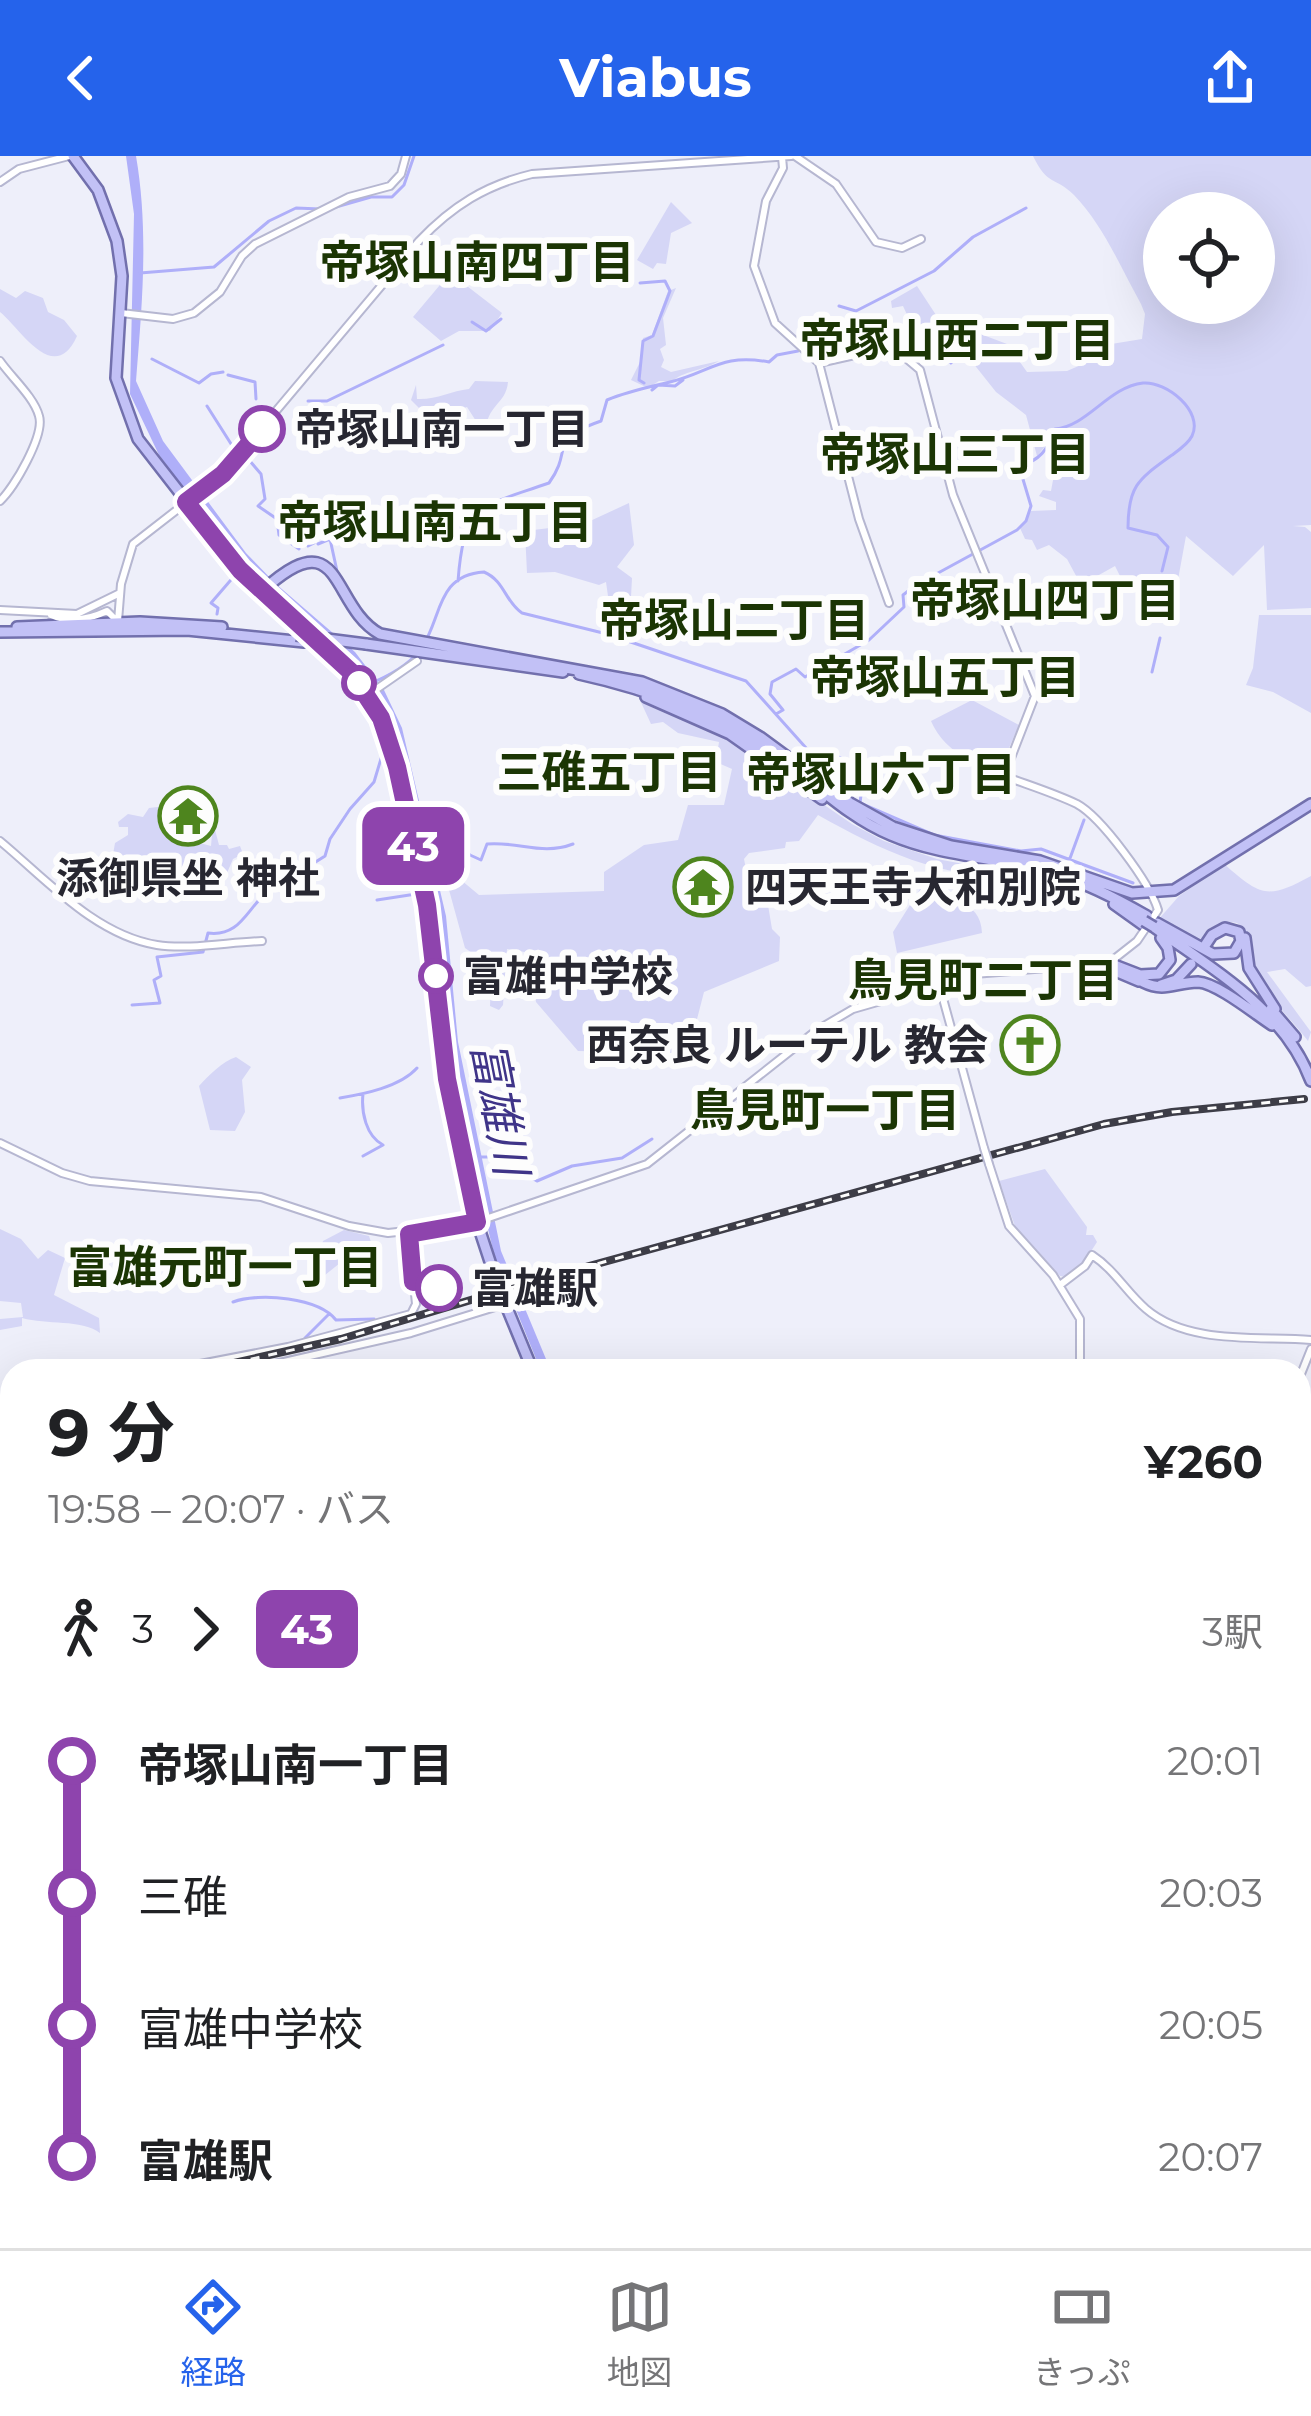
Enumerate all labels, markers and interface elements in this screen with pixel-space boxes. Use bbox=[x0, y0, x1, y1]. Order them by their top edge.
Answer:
icon: back bbox=[48, 45, 114, 111]
text: Viabus bbox=[559, 45, 752, 111]
icon: share bbox=[1197, 45, 1263, 111]
map controls bbox=[1143, 192, 1275, 324]
button: locate bbox=[1143, 192, 1275, 324]
district label: 帝塚山南四丁目 bbox=[319, 234, 635, 289]
district label: 帝塚山西二丁目 bbox=[799, 312, 1115, 367]
place label: 帝塚山南一丁目 bbox=[295, 403, 589, 455]
marker: 帝塚山南一丁目 bbox=[240, 407, 284, 451]
district label: 帝塚山三丁目 bbox=[820, 426, 1090, 481]
district label: 帝塚山南五丁目 bbox=[277, 494, 593, 549]
district label: 帝塚山四丁目 bbox=[910, 572, 1180, 627]
district label: 帝塚山二丁目 bbox=[599, 592, 869, 647]
district label: 帝塚山五丁目 bbox=[810, 649, 1080, 704]
unlabelled marker bbox=[343, 667, 375, 699]
district label: 三碓五丁目 bbox=[496, 744, 722, 799]
district label: 帝塚山六丁目 bbox=[746, 746, 1016, 801]
temple icon: 添御県坐 神社 bbox=[157, 785, 219, 847]
line badge: 43 bbox=[359, 807, 467, 885]
text: 43 bbox=[386, 820, 440, 872]
place label: 添御県坐 神社 bbox=[56, 852, 320, 904]
temple icon: 四天王寺大和別院 bbox=[672, 856, 734, 918]
place label: 四天王寺大和別院 bbox=[745, 861, 1081, 913]
place label: 富雄中学校 bbox=[463, 950, 673, 1002]
district label: 鳥見町二丁目 bbox=[848, 952, 1118, 1007]
marker: 富雄中学校 bbox=[420, 960, 452, 992]
church icon: 西奈良 ルーテル 教会 bbox=[999, 1014, 1061, 1076]
place label: 西奈良 ルーテル 教会 bbox=[586, 1019, 988, 1071]
water label: 富雄川 bbox=[461, 1036, 541, 1183]
district label: 鳥見町一丁目 bbox=[690, 1082, 960, 1137]
district label: 富雄元町一丁目 bbox=[67, 1239, 383, 1294]
place label: 富雄駅 bbox=[472, 1262, 598, 1314]
marker: 富雄駅 bbox=[417, 1266, 461, 1310]
text: 9 分 bbox=[48, 1392, 175, 1473]
text: ¥260 bbox=[1144, 1434, 1263, 1489]
text: 19:58 – 20:07 · バス bbox=[48, 1485, 394, 1533]
icon: walk bbox=[48, 1596, 114, 1662]
icon: forward bbox=[172, 1596, 238, 1662]
text: 43 bbox=[280, 1603, 334, 1655]
text: 3 bbox=[132, 1605, 154, 1653]
text: 3駅 bbox=[1202, 1608, 1263, 1656]
text: 帝塚山南一丁目 bbox=[138, 1737, 453, 1792]
text: 20:01 bbox=[1167, 1737, 1263, 1785]
text: 三碓 bbox=[138, 1869, 228, 1924]
text: 20:03 bbox=[1159, 1869, 1263, 1917]
text: 富雄中学校 bbox=[138, 2001, 363, 2056]
text: 20:05 bbox=[1159, 2001, 1263, 2049]
text: 富雄駅 bbox=[138, 2133, 273, 2188]
text: 20:07 bbox=[1158, 2133, 1263, 2181]
tab: 経路 bbox=[180, 2274, 246, 2394]
tab: 地図 bbox=[607, 2274, 673, 2394]
tab: きっぷ bbox=[1033, 2274, 1131, 2394]

